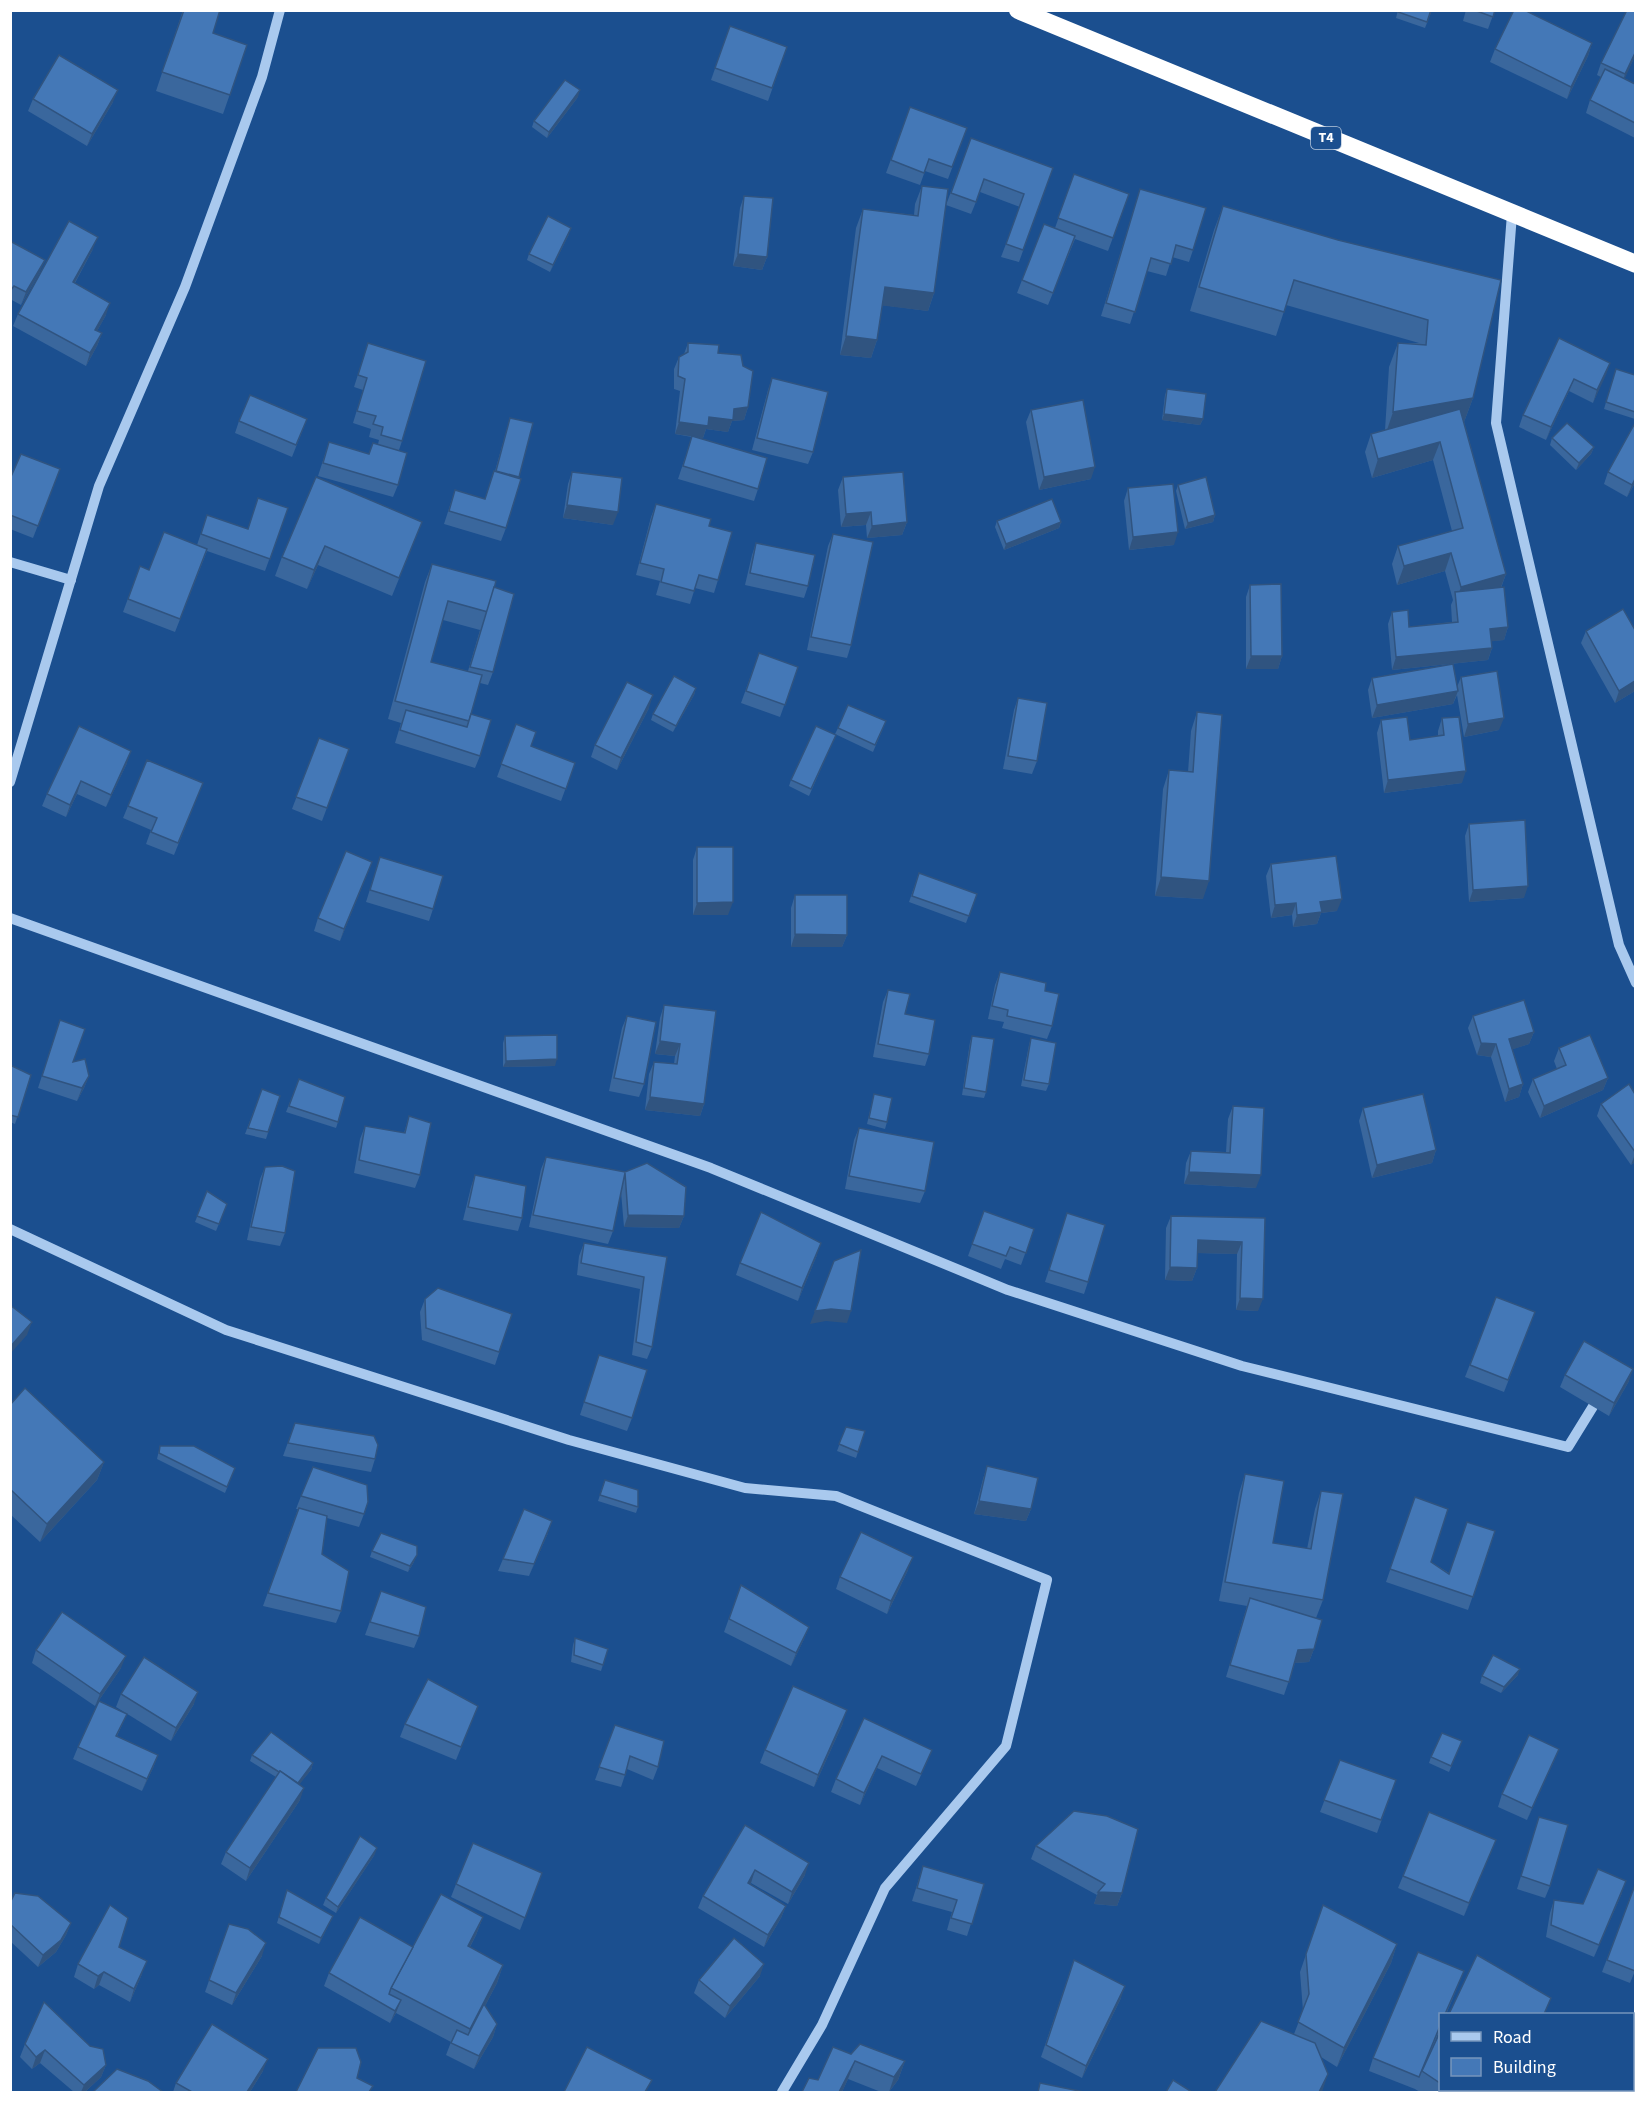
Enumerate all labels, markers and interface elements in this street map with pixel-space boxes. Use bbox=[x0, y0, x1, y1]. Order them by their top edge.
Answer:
road number: T4 bbox=[1311, 127, 1341, 149]
legend bbox=[1439, 2013, 1634, 2091]
text: Road bbox=[1493, 2025, 1532, 2050]
text: Building bbox=[1493, 2055, 1556, 2080]

